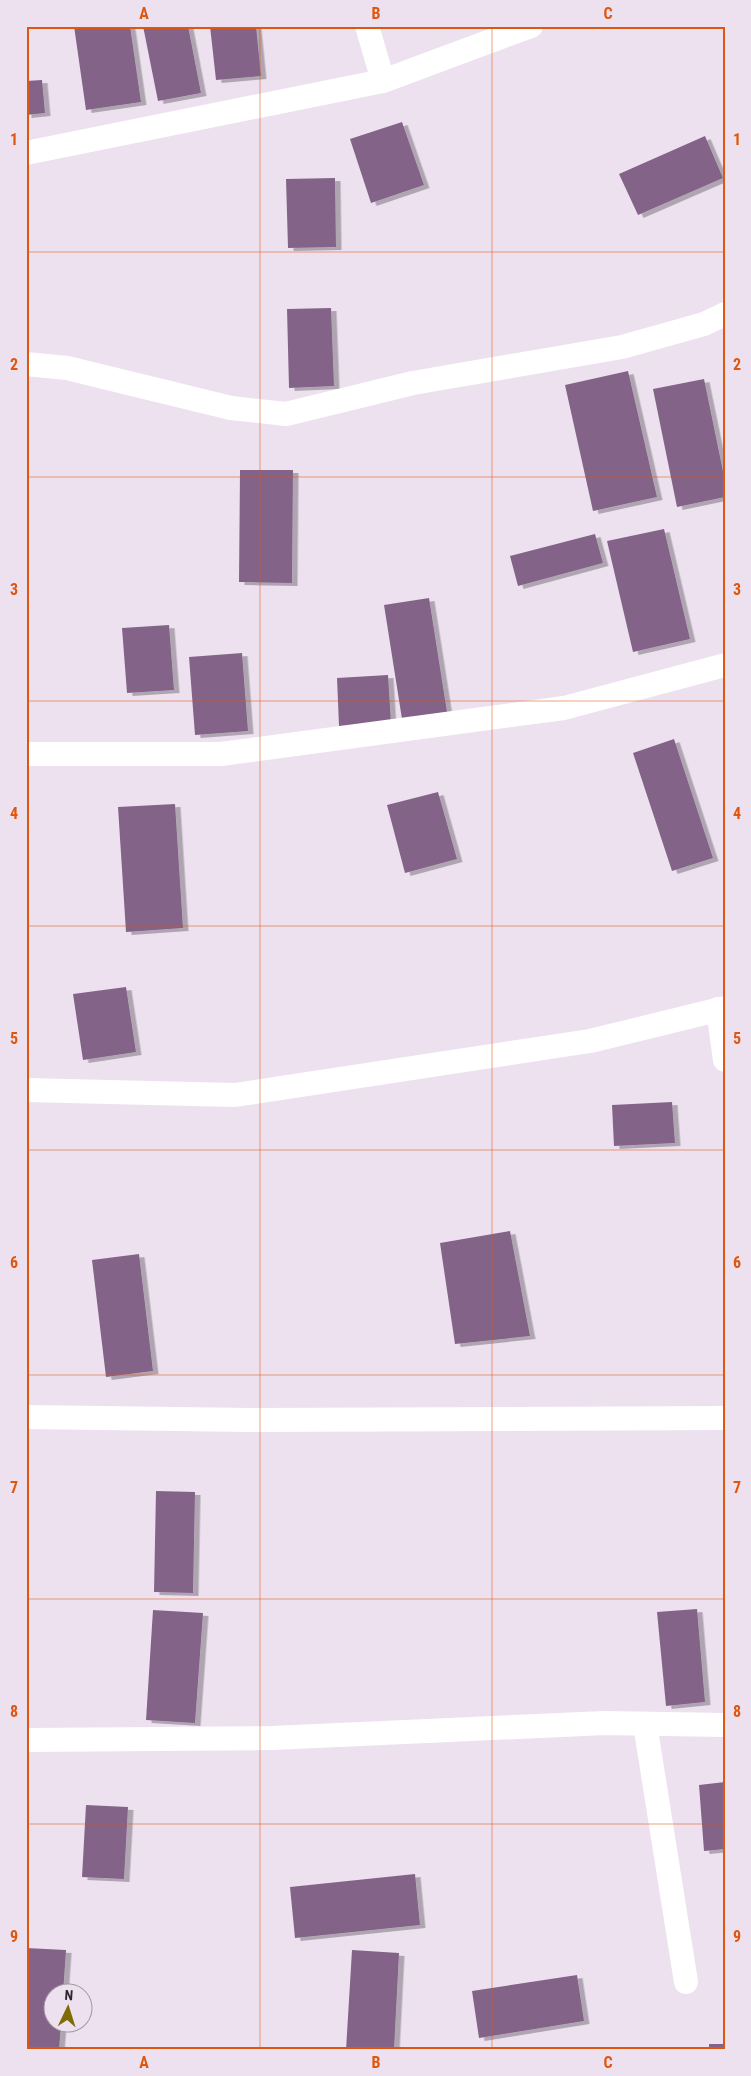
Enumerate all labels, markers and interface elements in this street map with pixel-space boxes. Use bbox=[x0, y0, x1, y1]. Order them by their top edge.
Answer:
text: A bbox=[139, 4, 149, 23]
text: B bbox=[372, 4, 381, 23]
text: C bbox=[603, 4, 613, 23]
text: 1 bbox=[10, 130, 18, 149]
text: 1 bbox=[733, 130, 741, 149]
text: 2 bbox=[10, 355, 18, 374]
text: 2 bbox=[733, 355, 741, 374]
text: 3 bbox=[10, 580, 18, 599]
text: 3 bbox=[733, 580, 741, 599]
text: 4 bbox=[10, 804, 18, 823]
text: 4 bbox=[733, 804, 741, 823]
text: 5 bbox=[10, 1029, 18, 1048]
text: 5 bbox=[733, 1029, 741, 1048]
text: 6 bbox=[10, 1253, 18, 1272]
text: 6 bbox=[733, 1253, 741, 1272]
text: 7 bbox=[10, 1478, 18, 1497]
text: 7 bbox=[733, 1478, 741, 1497]
text: 8 bbox=[10, 1702, 18, 1721]
text: 8 bbox=[733, 1702, 741, 1721]
text: 9 bbox=[10, 1927, 18, 1946]
text: 9 bbox=[733, 1927, 741, 1946]
north arrow bbox=[42, 1984, 92, 2034]
text: N bbox=[64, 1987, 74, 2003]
text: A bbox=[139, 2053, 149, 2072]
text: B bbox=[372, 2053, 381, 2072]
text: C bbox=[603, 2053, 613, 2072]

